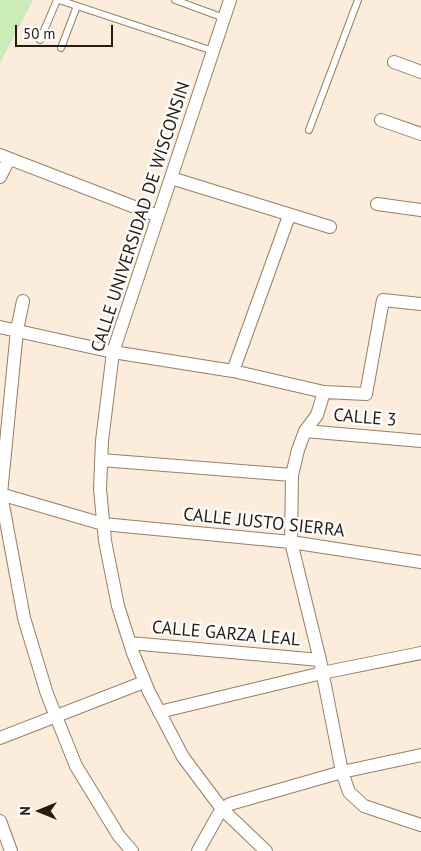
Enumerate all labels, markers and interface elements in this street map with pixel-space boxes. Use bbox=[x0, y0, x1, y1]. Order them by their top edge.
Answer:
scale bar bbox=[18, 15, 115, 47]
text: 50 m bbox=[23, 24, 56, 43]
street label: CALLE UNIVERSIDAD DE WISCONSIN bbox=[87, 79, 195, 355]
street label: CALLE 3 bbox=[333, 404, 397, 432]
street label: CALLE JUSTO SIERRA bbox=[182, 504, 346, 542]
street label: CALLE GARZA LEAL bbox=[151, 617, 301, 651]
north arrow bbox=[15, 786, 65, 836]
text: N bbox=[16, 806, 34, 816]

